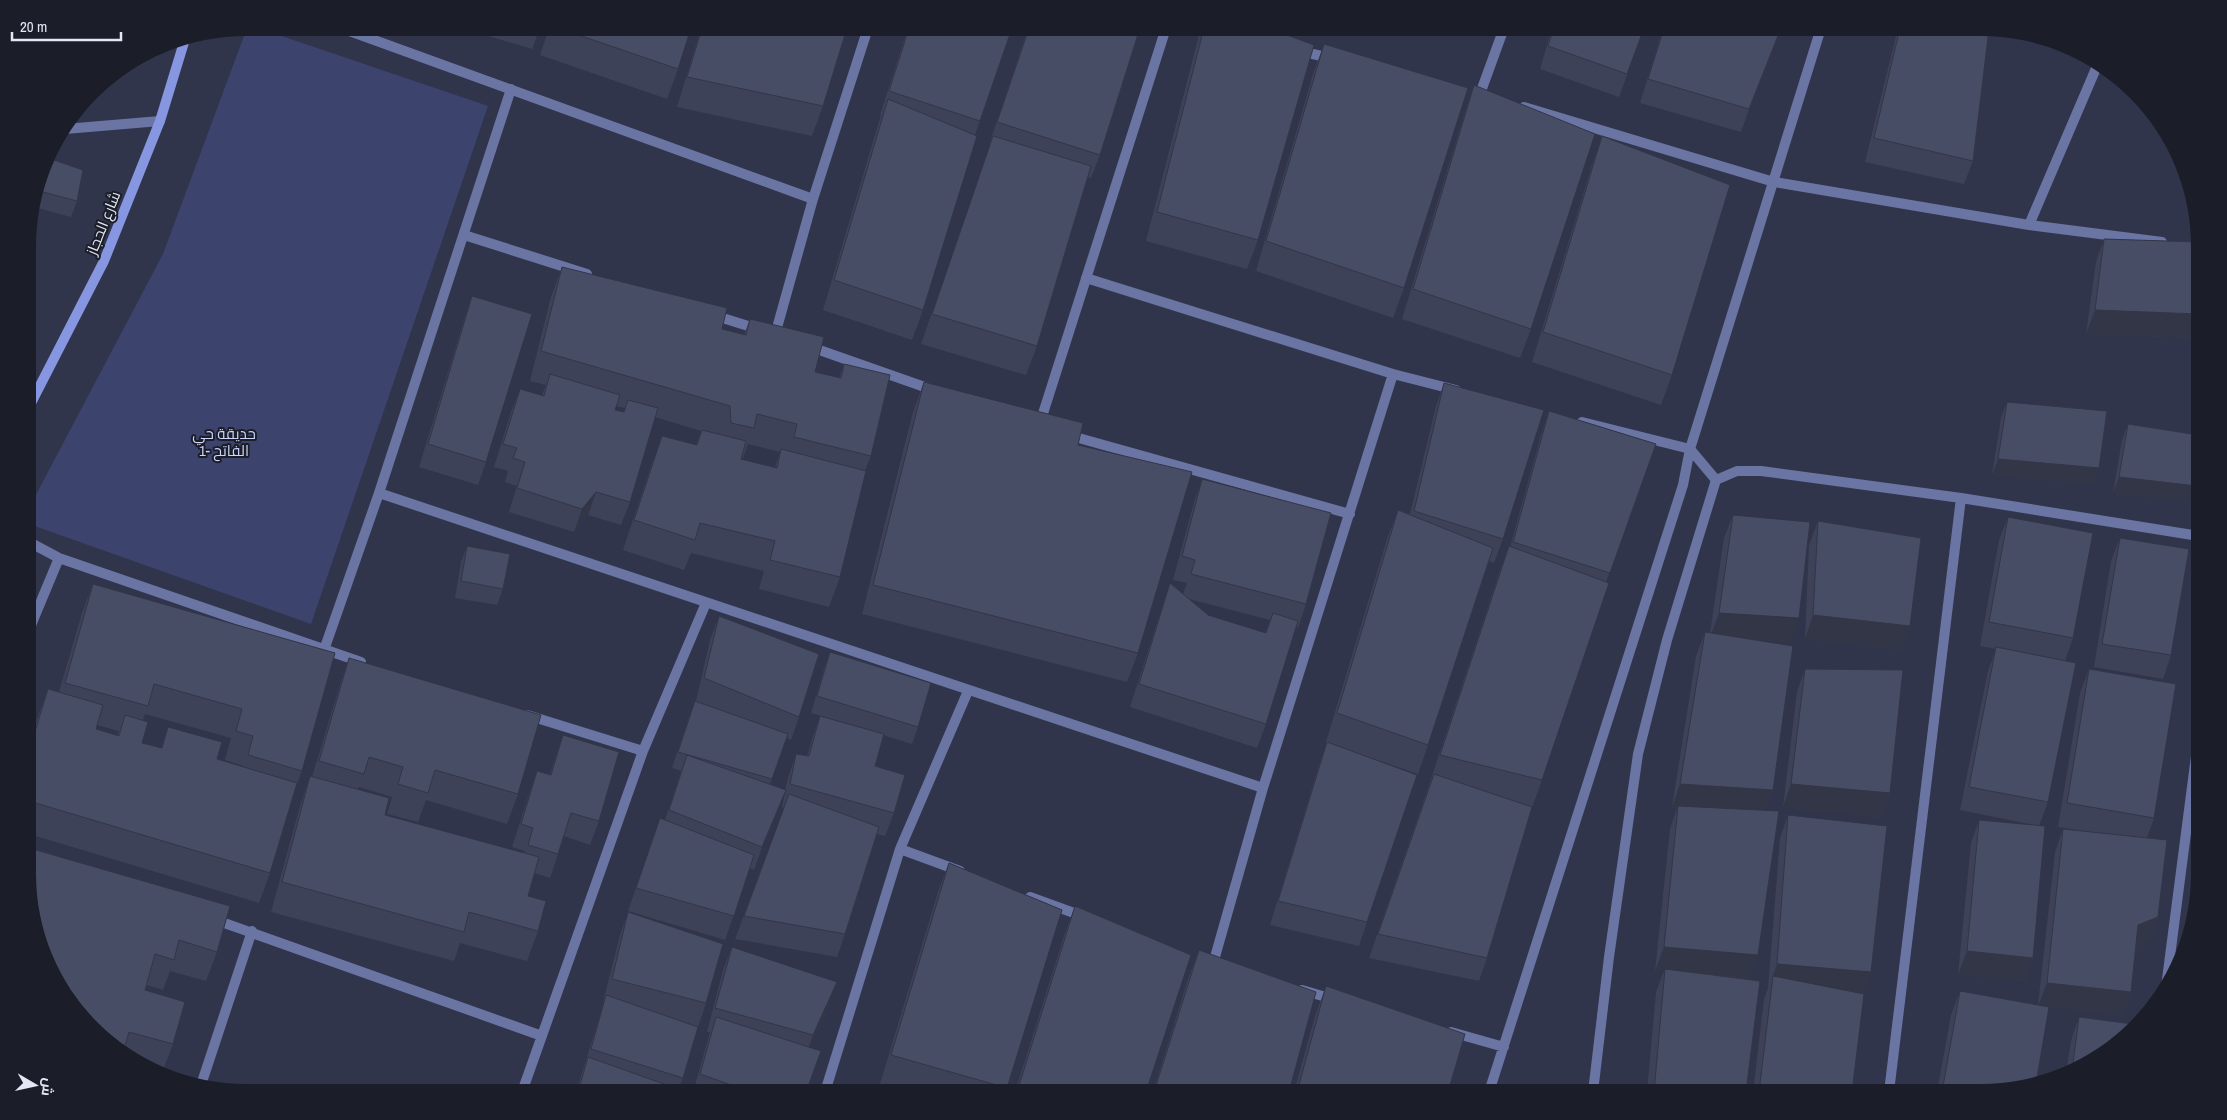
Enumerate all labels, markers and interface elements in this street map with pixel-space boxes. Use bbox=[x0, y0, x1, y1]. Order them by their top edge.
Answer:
scale bar bbox=[12, 10, 121, 42]
text: 20 m bbox=[20, 16, 47, 37]
street label: شارع الحجاز bbox=[80, 188, 126, 259]
park label: حديقة حي الفاتح -1 bbox=[192, 423, 256, 462]
north arrow bbox=[10, 1060, 60, 1110]
text: ش bbox=[38, 1077, 58, 1097]

